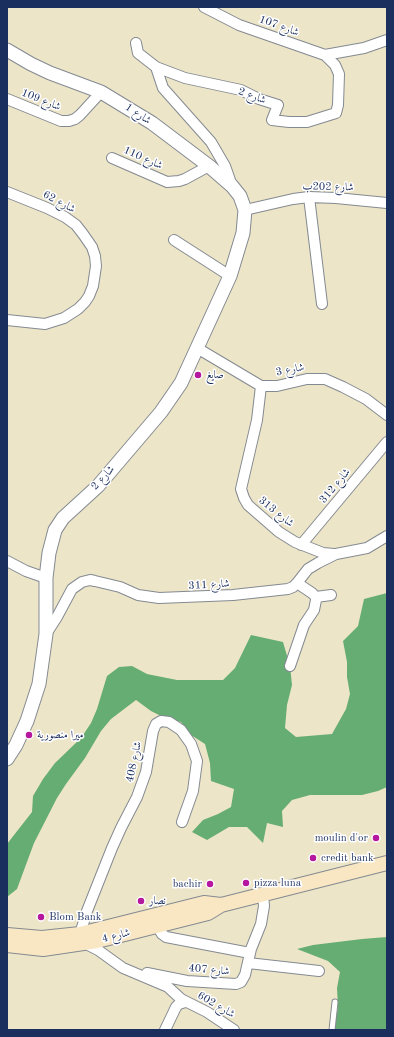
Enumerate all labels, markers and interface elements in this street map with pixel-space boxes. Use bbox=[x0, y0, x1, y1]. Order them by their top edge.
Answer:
street label: شارع 107 bbox=[257, 13, 301, 39]
street label: شارع 2 bbox=[236, 85, 268, 107]
street label: شارع 109 bbox=[19, 86, 63, 114]
street label: شارع 1 bbox=[122, 101, 154, 127]
street label: شارع 110 bbox=[121, 144, 165, 172]
street label: شارع 202ب bbox=[302, 180, 354, 194]
street label: شارع 62 bbox=[40, 188, 78, 216]
street label: شارع 3 bbox=[275, 361, 305, 379]
place label: صايغ bbox=[206, 368, 224, 382]
marker: صايغ bbox=[193, 370, 203, 380]
street label: شارع 2 bbox=[88, 463, 118, 493]
street label: شارع 312 bbox=[317, 466, 353, 506]
street label: شارع 313 bbox=[256, 494, 296, 530]
street label: شارع 311 bbox=[188, 577, 230, 593]
place label: ميرا منصورية bbox=[37, 728, 83, 742]
marker: ميرا منصورية bbox=[24, 730, 34, 740]
street label: شارع 408 bbox=[123, 740, 145, 784]
place label: moulin d'or bbox=[315, 831, 368, 845]
marker: moulin d'or bbox=[371, 833, 381, 843]
place label: credit bank bbox=[321, 851, 374, 865]
marker: credit bank bbox=[308, 853, 318, 863]
place label: pizza luna bbox=[254, 876, 301, 890]
place label: bachir bbox=[173, 877, 202, 891]
marker: pizza luna bbox=[241, 878, 251, 888]
marker: bachir bbox=[205, 879, 215, 889]
place label: نصار bbox=[149, 894, 166, 908]
marker: نصار bbox=[136, 896, 146, 906]
place label: Blom Bank bbox=[49, 910, 102, 924]
marker: Blom Bank bbox=[36, 912, 46, 922]
street label: شارع 4 bbox=[101, 926, 131, 946]
street label: شارع 407 bbox=[188, 962, 230, 978]
street label: شارع 602 bbox=[195, 989, 237, 1021]

